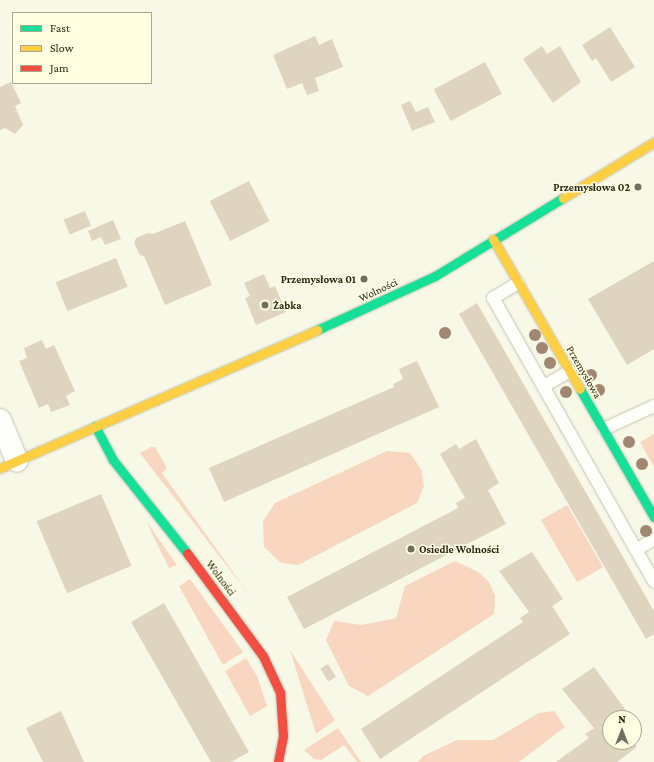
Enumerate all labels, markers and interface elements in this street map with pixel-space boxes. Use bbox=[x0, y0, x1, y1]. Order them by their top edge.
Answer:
legend bbox=[12, 12, 152, 84]
text: Fast bbox=[50, 21, 70, 35]
text: Slow bbox=[50, 41, 74, 55]
text: Jam bbox=[50, 61, 69, 75]
place label: Przemysłowa 02 bbox=[553, 180, 630, 194]
marker: Przemysłowa 02 bbox=[633, 182, 643, 192]
place label: Przemysłowa 01 bbox=[281, 272, 356, 286]
marker: Przemysłowa 01 bbox=[359, 274, 369, 284]
street label: Wolności bbox=[357, 275, 399, 305]
place label: Żabka bbox=[273, 298, 302, 312]
marker: Żabka bbox=[260, 300, 270, 310]
street label: Przemysłowa bbox=[564, 343, 604, 401]
place label: Osiedle Wolności bbox=[419, 542, 499, 556]
marker: Osiedle Wolności bbox=[406, 544, 416, 554]
street label: Wolności bbox=[203, 558, 239, 598]
north arrow bbox=[602, 710, 642, 750]
text: N bbox=[618, 713, 626, 725]

